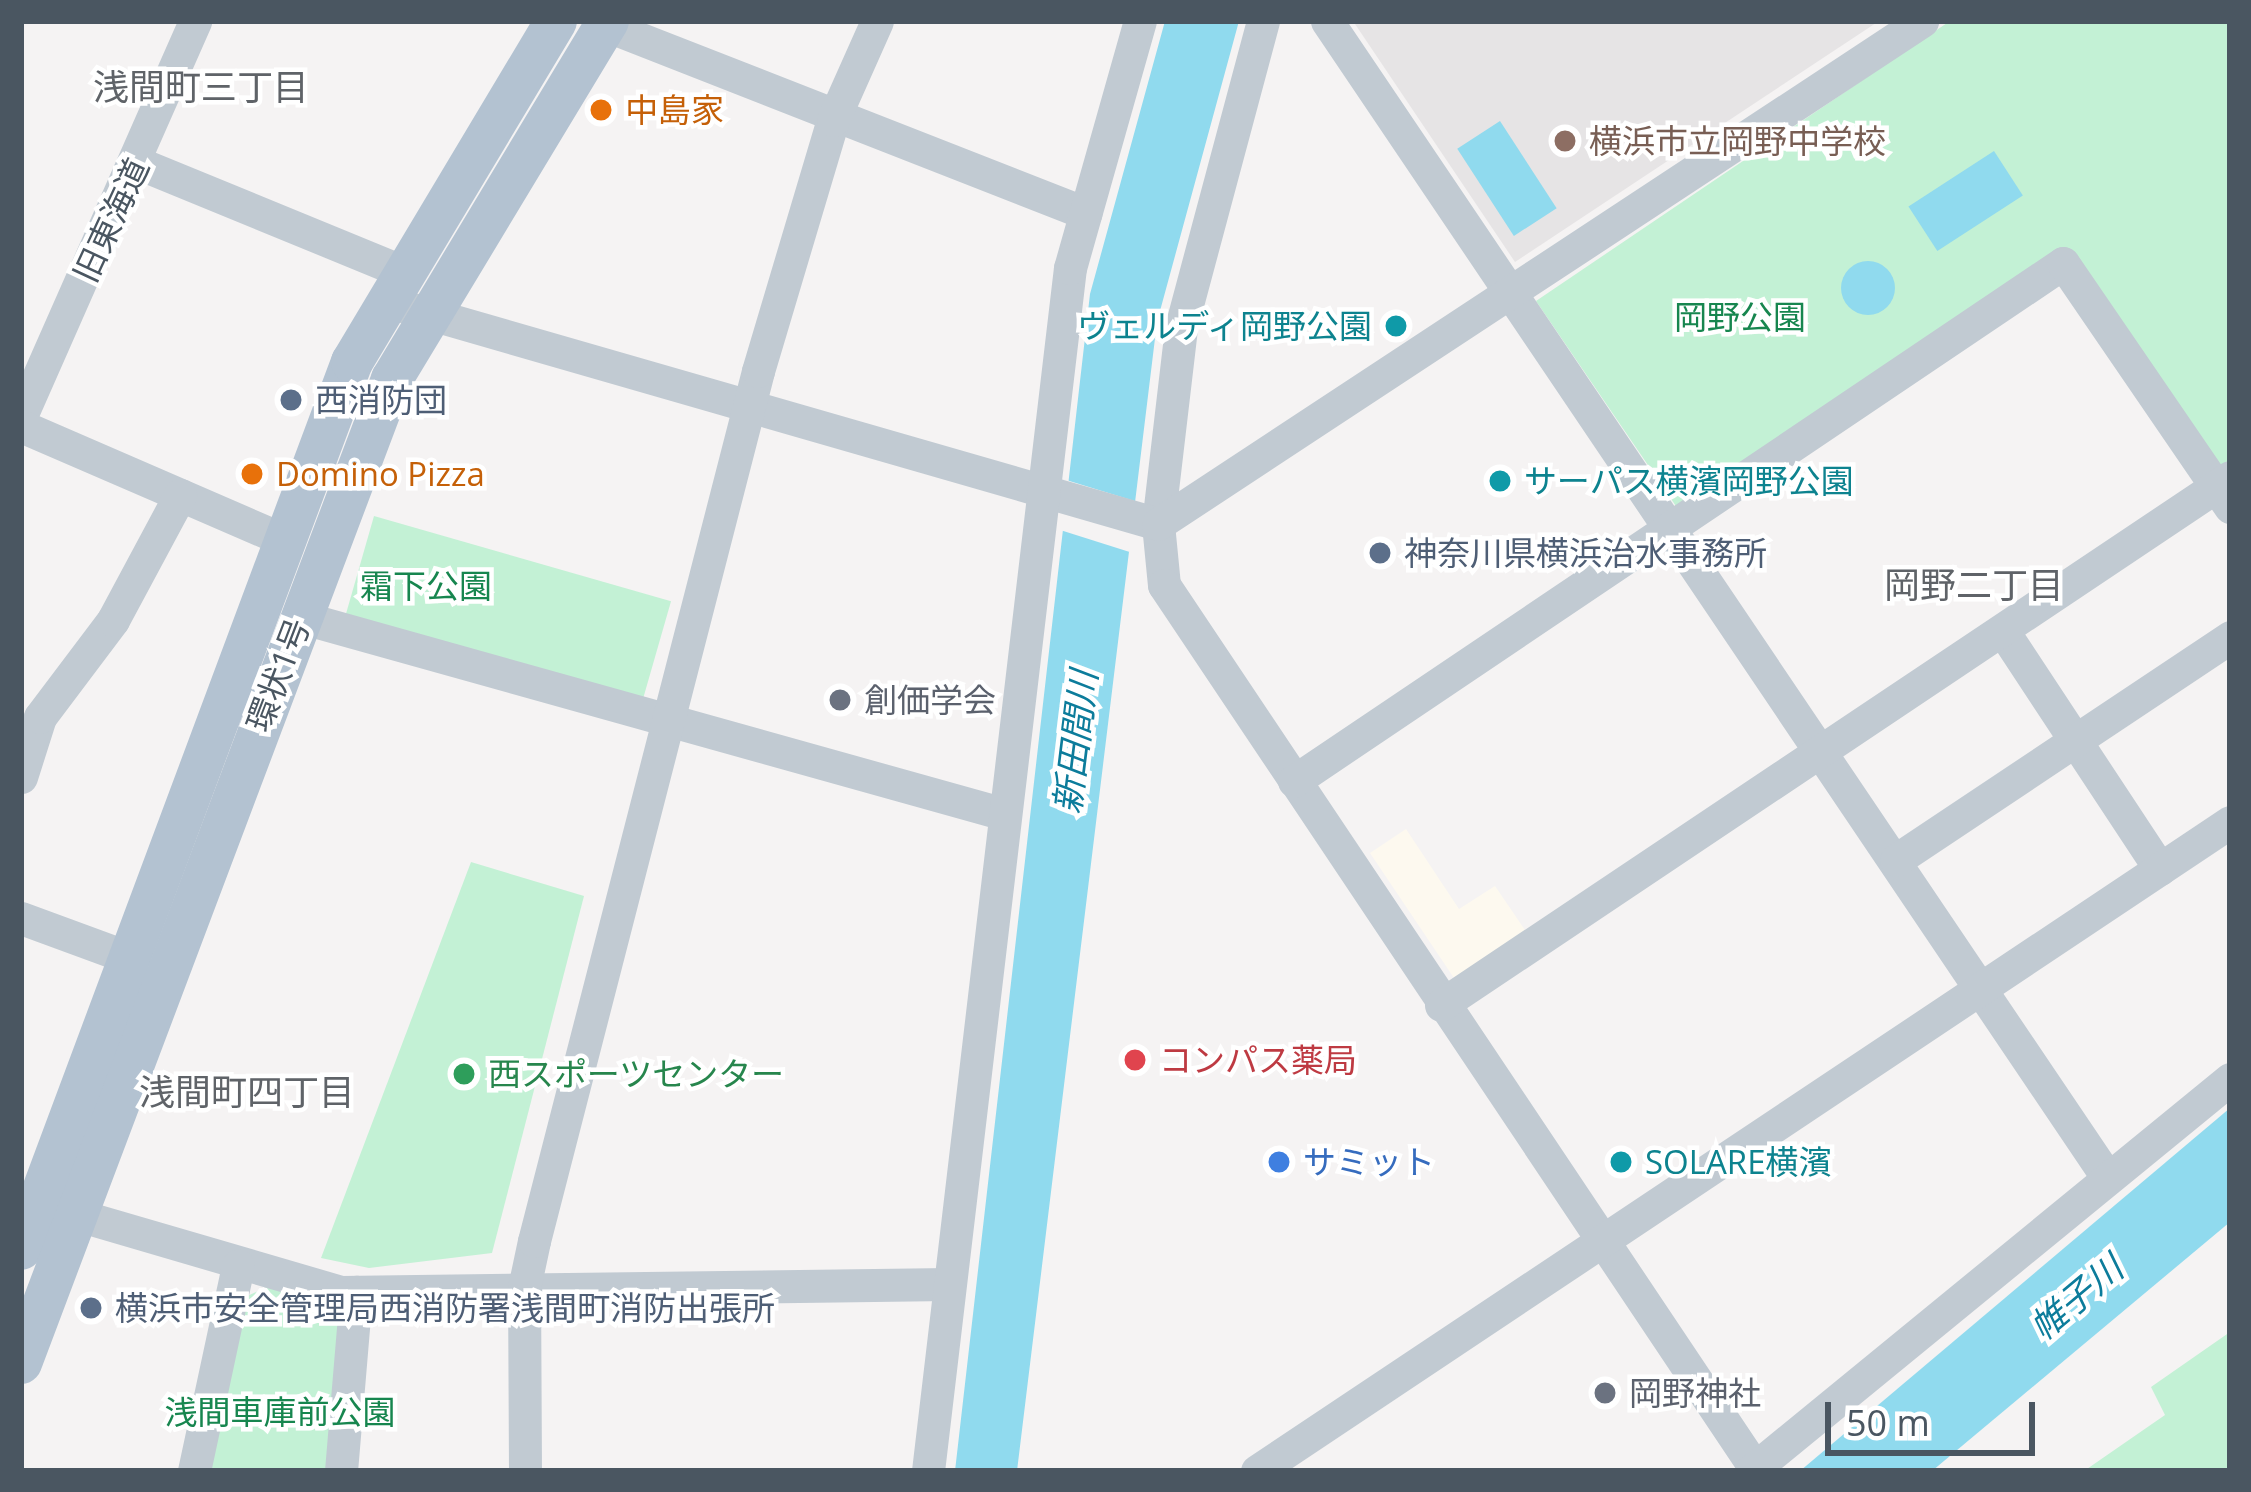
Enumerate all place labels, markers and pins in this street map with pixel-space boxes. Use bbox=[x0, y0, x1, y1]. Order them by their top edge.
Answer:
place label: 中島家 bbox=[625, 90, 724, 130]
marker: 中島家 bbox=[588, 97, 614, 123]
place label: 横浜市立岡野中学校 bbox=[1589, 121, 1886, 161]
marker: 横浜市立岡野中学校 bbox=[1552, 128, 1578, 154]
place label: ヴェルディ岡野公園 bbox=[1075, 306, 1372, 346]
marker: ヴェルディ岡野公園 bbox=[1383, 313, 1409, 339]
place label: 西消防団 bbox=[315, 380, 447, 420]
marker: 西消防団 bbox=[278, 387, 304, 413]
place label: Domino Pizza bbox=[276, 454, 485, 494]
marker: Domino Pizza bbox=[239, 461, 265, 487]
place label: サーパス横濱岡野公園 bbox=[1524, 461, 1854, 501]
marker: サーパス横濱岡野公園 bbox=[1487, 468, 1513, 494]
place label: 神奈川県横浜治水事務所 bbox=[1404, 533, 1767, 573]
marker: 神奈川県横浜治水事務所 bbox=[1367, 540, 1393, 566]
place label: 創価学会 bbox=[864, 680, 996, 720]
marker: 創価学会 bbox=[827, 687, 853, 713]
place label: コンパス薬局 bbox=[1159, 1040, 1357, 1080]
marker: コンパス薬局 bbox=[1122, 1047, 1148, 1073]
place label: 西スポーツセンター bbox=[488, 1054, 785, 1094]
marker: 西スポーツセンター bbox=[451, 1061, 477, 1087]
place label: サミット bbox=[1303, 1142, 1435, 1182]
place label: SOLARE横濱 bbox=[1645, 1142, 1832, 1182]
marker: サミット bbox=[1266, 1149, 1292, 1175]
marker: SOLARE横濱 bbox=[1608, 1149, 1634, 1175]
place label: 横浜市安全管理局西消防署浅間町消防出張所 bbox=[115, 1288, 775, 1328]
marker: 横浜市安全管理局西消防署浅間町消防出張所 bbox=[78, 1295, 104, 1321]
place label: 岡野神社 bbox=[1629, 1373, 1761, 1413]
marker: 岡野神社 bbox=[1592, 1380, 1618, 1406]

